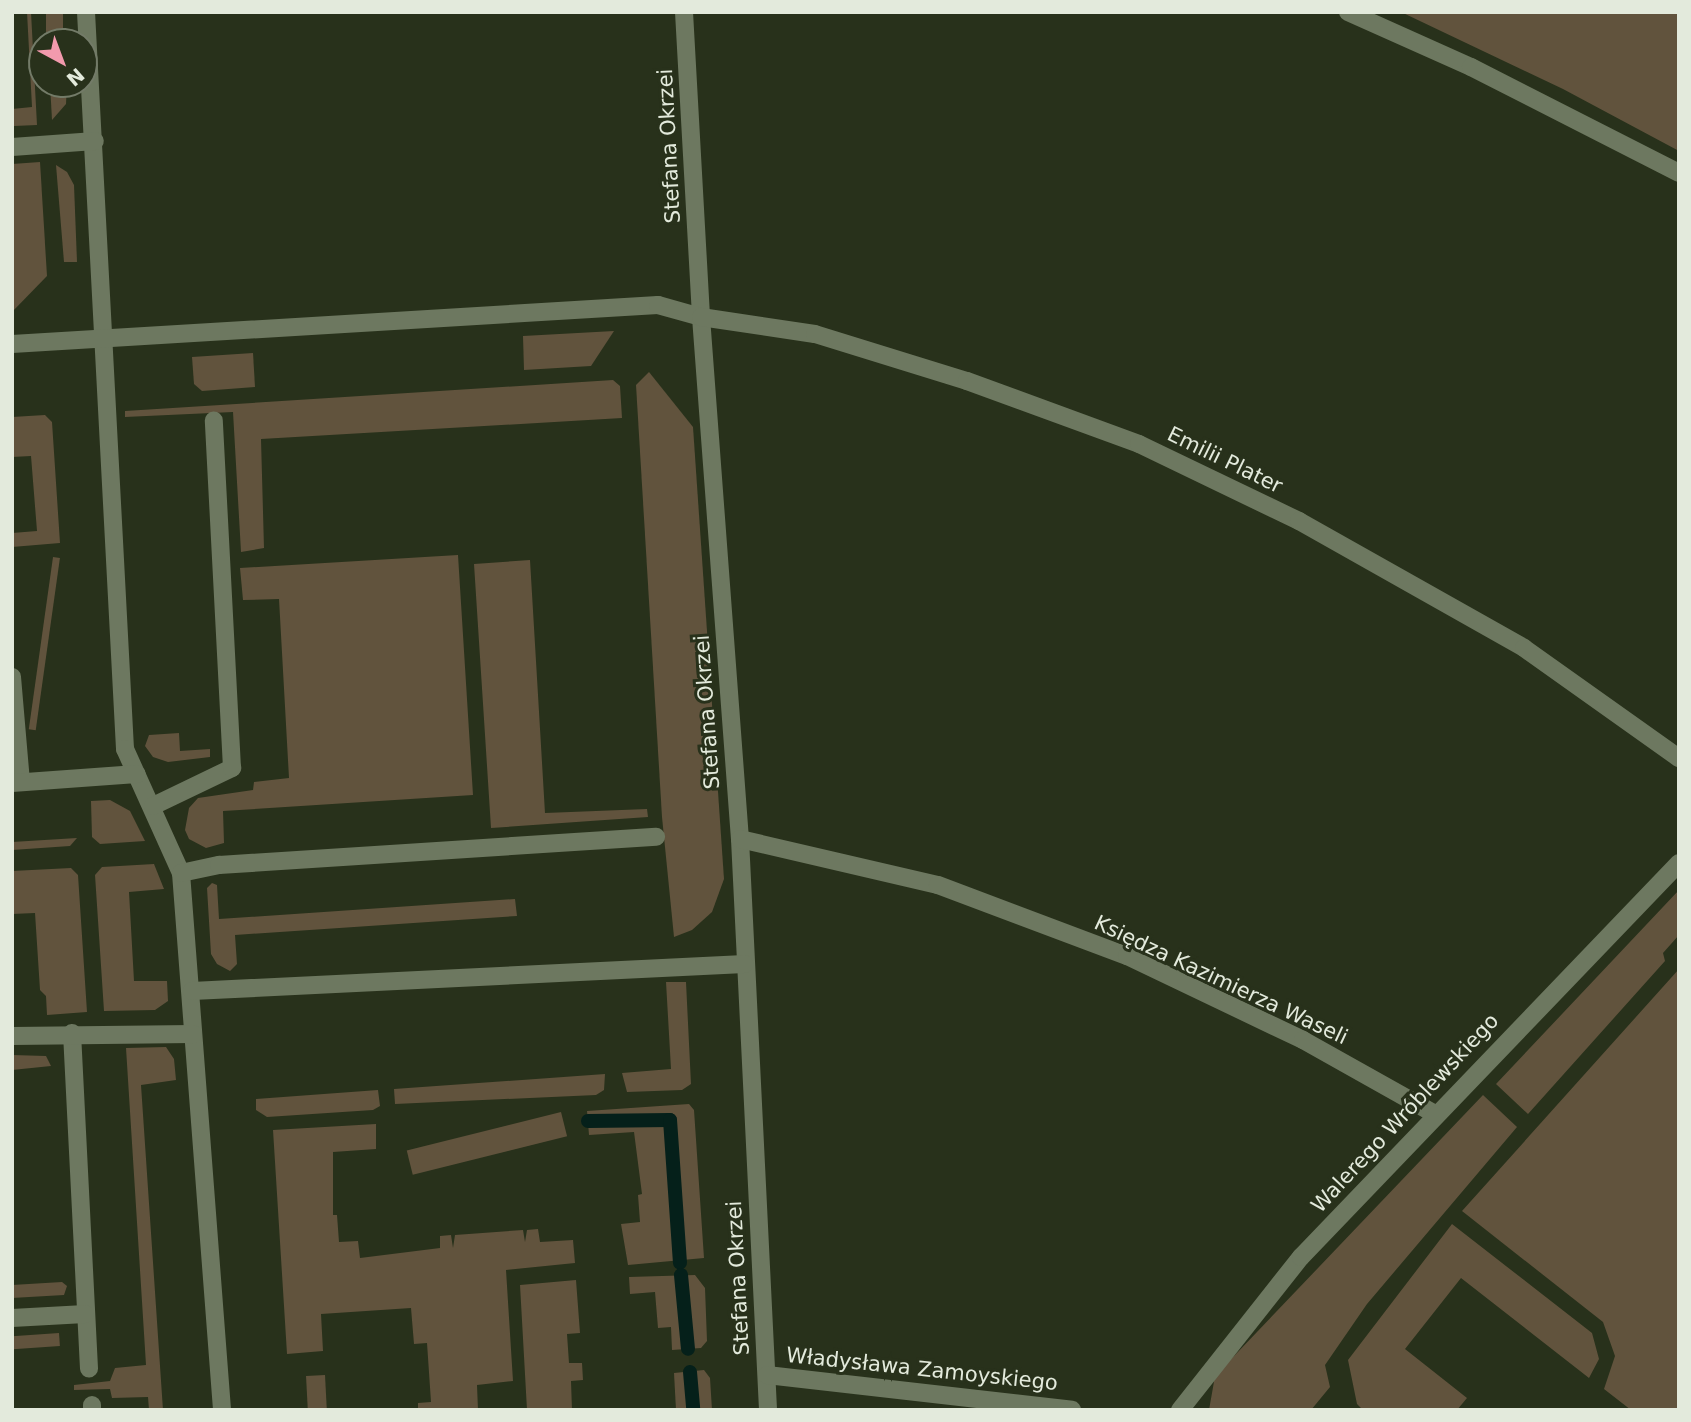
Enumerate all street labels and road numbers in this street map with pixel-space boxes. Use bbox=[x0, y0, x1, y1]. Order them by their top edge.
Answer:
street label: Stefana Okrzei bbox=[652, 68, 686, 224]
street label: Emilii Plater bbox=[1163, 421, 1287, 499]
street label: Stefana Okrzei bbox=[689, 634, 725, 790]
street label: Księdza Kazimierza Waseli bbox=[1090, 910, 1352, 1050]
street label: Walerego Wróblewskiego bbox=[1306, 1008, 1504, 1218]
street label: Stefana Okrzei bbox=[721, 1200, 755, 1356]
street label: Władysława Zamoyskiego bbox=[785, 1342, 1059, 1396]

